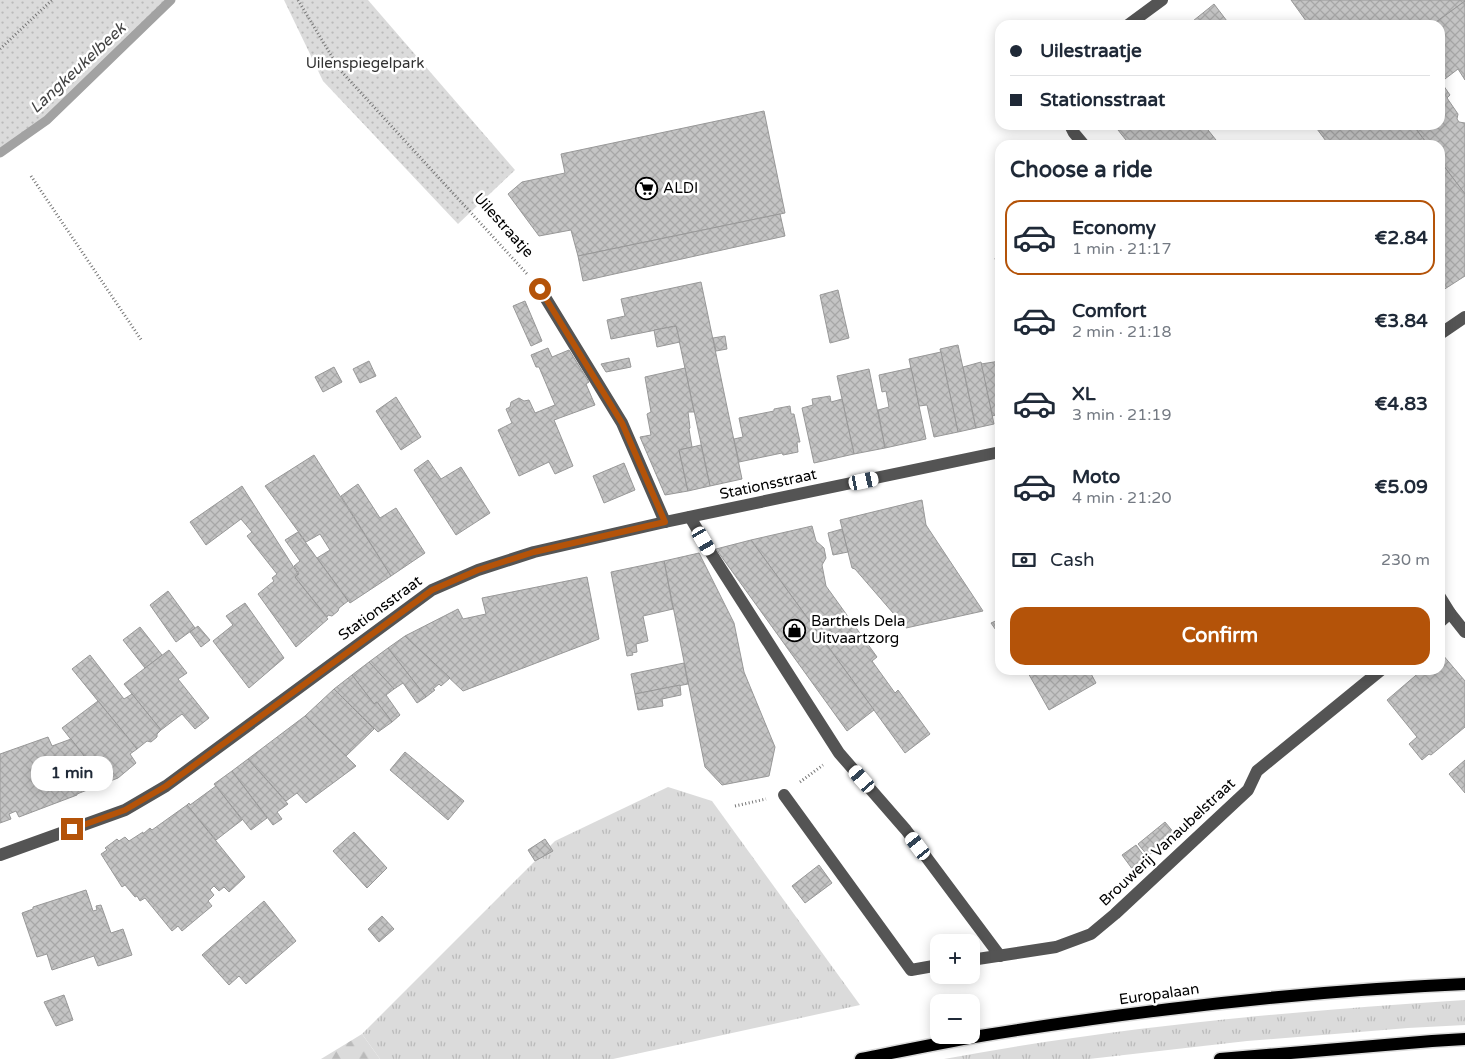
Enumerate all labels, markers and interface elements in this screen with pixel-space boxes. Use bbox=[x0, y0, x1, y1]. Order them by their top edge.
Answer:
water label: Langkeukelbeek bbox=[26, 18, 131, 118]
text: Uilestraatje bbox=[1040, 40, 1142, 62]
park label: Uilenspiegelpark bbox=[306, 54, 424, 72]
text: Stationsstraat bbox=[1040, 89, 1165, 111]
text: Choose a ride bbox=[1010, 157, 1153, 183]
supermarket icon: ALDI bbox=[635, 176, 659, 200]
place label: ALDI bbox=[663, 179, 698, 197]
street label: Uilestraatje bbox=[470, 189, 538, 261]
icon: car bbox=[1012, 215, 1057, 260]
text: Economy bbox=[1072, 217, 1156, 239]
text: €2.84 bbox=[1374, 227, 1428, 249]
text: 1 min · 21:17 bbox=[1072, 239, 1171, 259]
route start bbox=[529, 278, 551, 300]
icon: car bbox=[1012, 298, 1057, 343]
text: Comfort bbox=[1072, 300, 1146, 322]
text: €3.84 bbox=[1374, 310, 1428, 332]
text: 2 min · 21:18 bbox=[1072, 322, 1171, 342]
icon: car bbox=[1012, 381, 1057, 426]
text: XL bbox=[1072, 383, 1096, 405]
text: €4.83 bbox=[1374, 393, 1428, 415]
text: 3 min · 21:19 bbox=[1072, 405, 1171, 425]
icon: car bbox=[1012, 464, 1057, 509]
street label: Stationsstraat bbox=[718, 465, 818, 503]
text: Moto bbox=[1072, 466, 1120, 488]
car bbox=[847, 471, 880, 491]
text: €5.09 bbox=[1374, 476, 1428, 498]
text: 4 min · 21:20 bbox=[1072, 488, 1171, 508]
car bbox=[690, 524, 717, 558]
icon: cash bbox=[1010, 546, 1038, 574]
text: Cash bbox=[1050, 549, 1095, 571]
text: 230 m bbox=[1381, 550, 1430, 570]
street label: Stationsstraat bbox=[335, 572, 425, 644]
button: Confirm bbox=[1010, 607, 1430, 665]
place label: Barthels Dela Uitvaartzorg bbox=[811, 612, 905, 647]
shop icon: Barthels Dela Uitvaartzorg bbox=[783, 618, 807, 642]
callout: 1 min bbox=[31, 756, 113, 792]
text: 1 min bbox=[51, 763, 93, 783]
car bbox=[846, 763, 877, 795]
street label: Brouwerij Vanaubelstraat bbox=[1095, 774, 1239, 910]
route end bbox=[61, 818, 83, 840]
car bbox=[902, 830, 933, 862]
map controls bbox=[930, 934, 980, 1044]
button: + bbox=[930, 934, 980, 984]
street label: Europalaan bbox=[1118, 979, 1200, 1009]
button: − bbox=[930, 994, 980, 1044]

